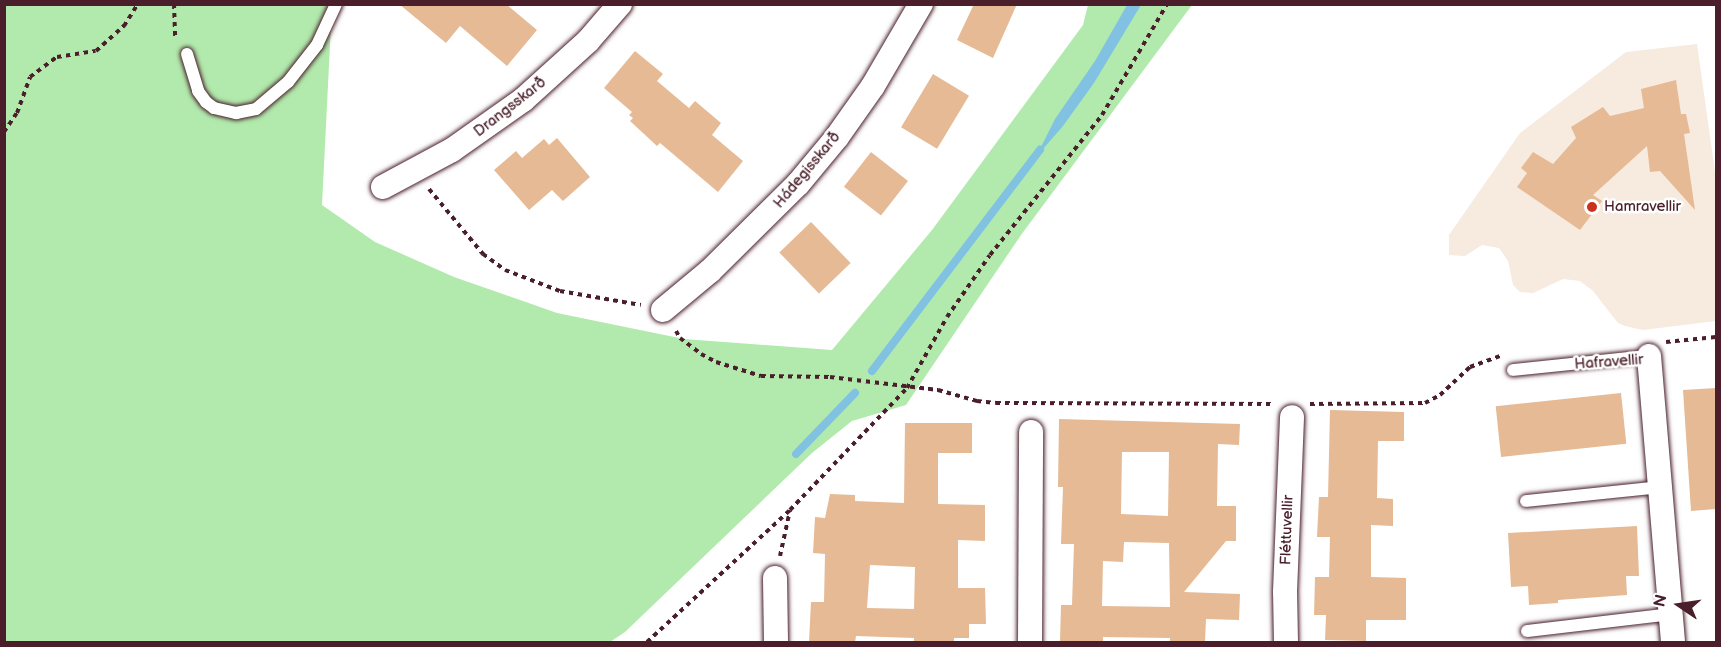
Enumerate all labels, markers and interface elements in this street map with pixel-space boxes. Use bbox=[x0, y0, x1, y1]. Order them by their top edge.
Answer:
street label: Drangsskarð bbox=[470, 73, 550, 141]
street label: Hádegisskarð bbox=[770, 128, 844, 212]
place label: Hamravellir bbox=[1604, 198, 1681, 216]
marker: Hamravellir bbox=[1585, 200, 1599, 214]
street label: Hafravellir bbox=[1574, 351, 1644, 373]
street label: Fléttuvellir bbox=[1277, 495, 1297, 565]
north arrow bbox=[1649, 575, 1709, 635]
text: N bbox=[1650, 593, 1672, 609]

